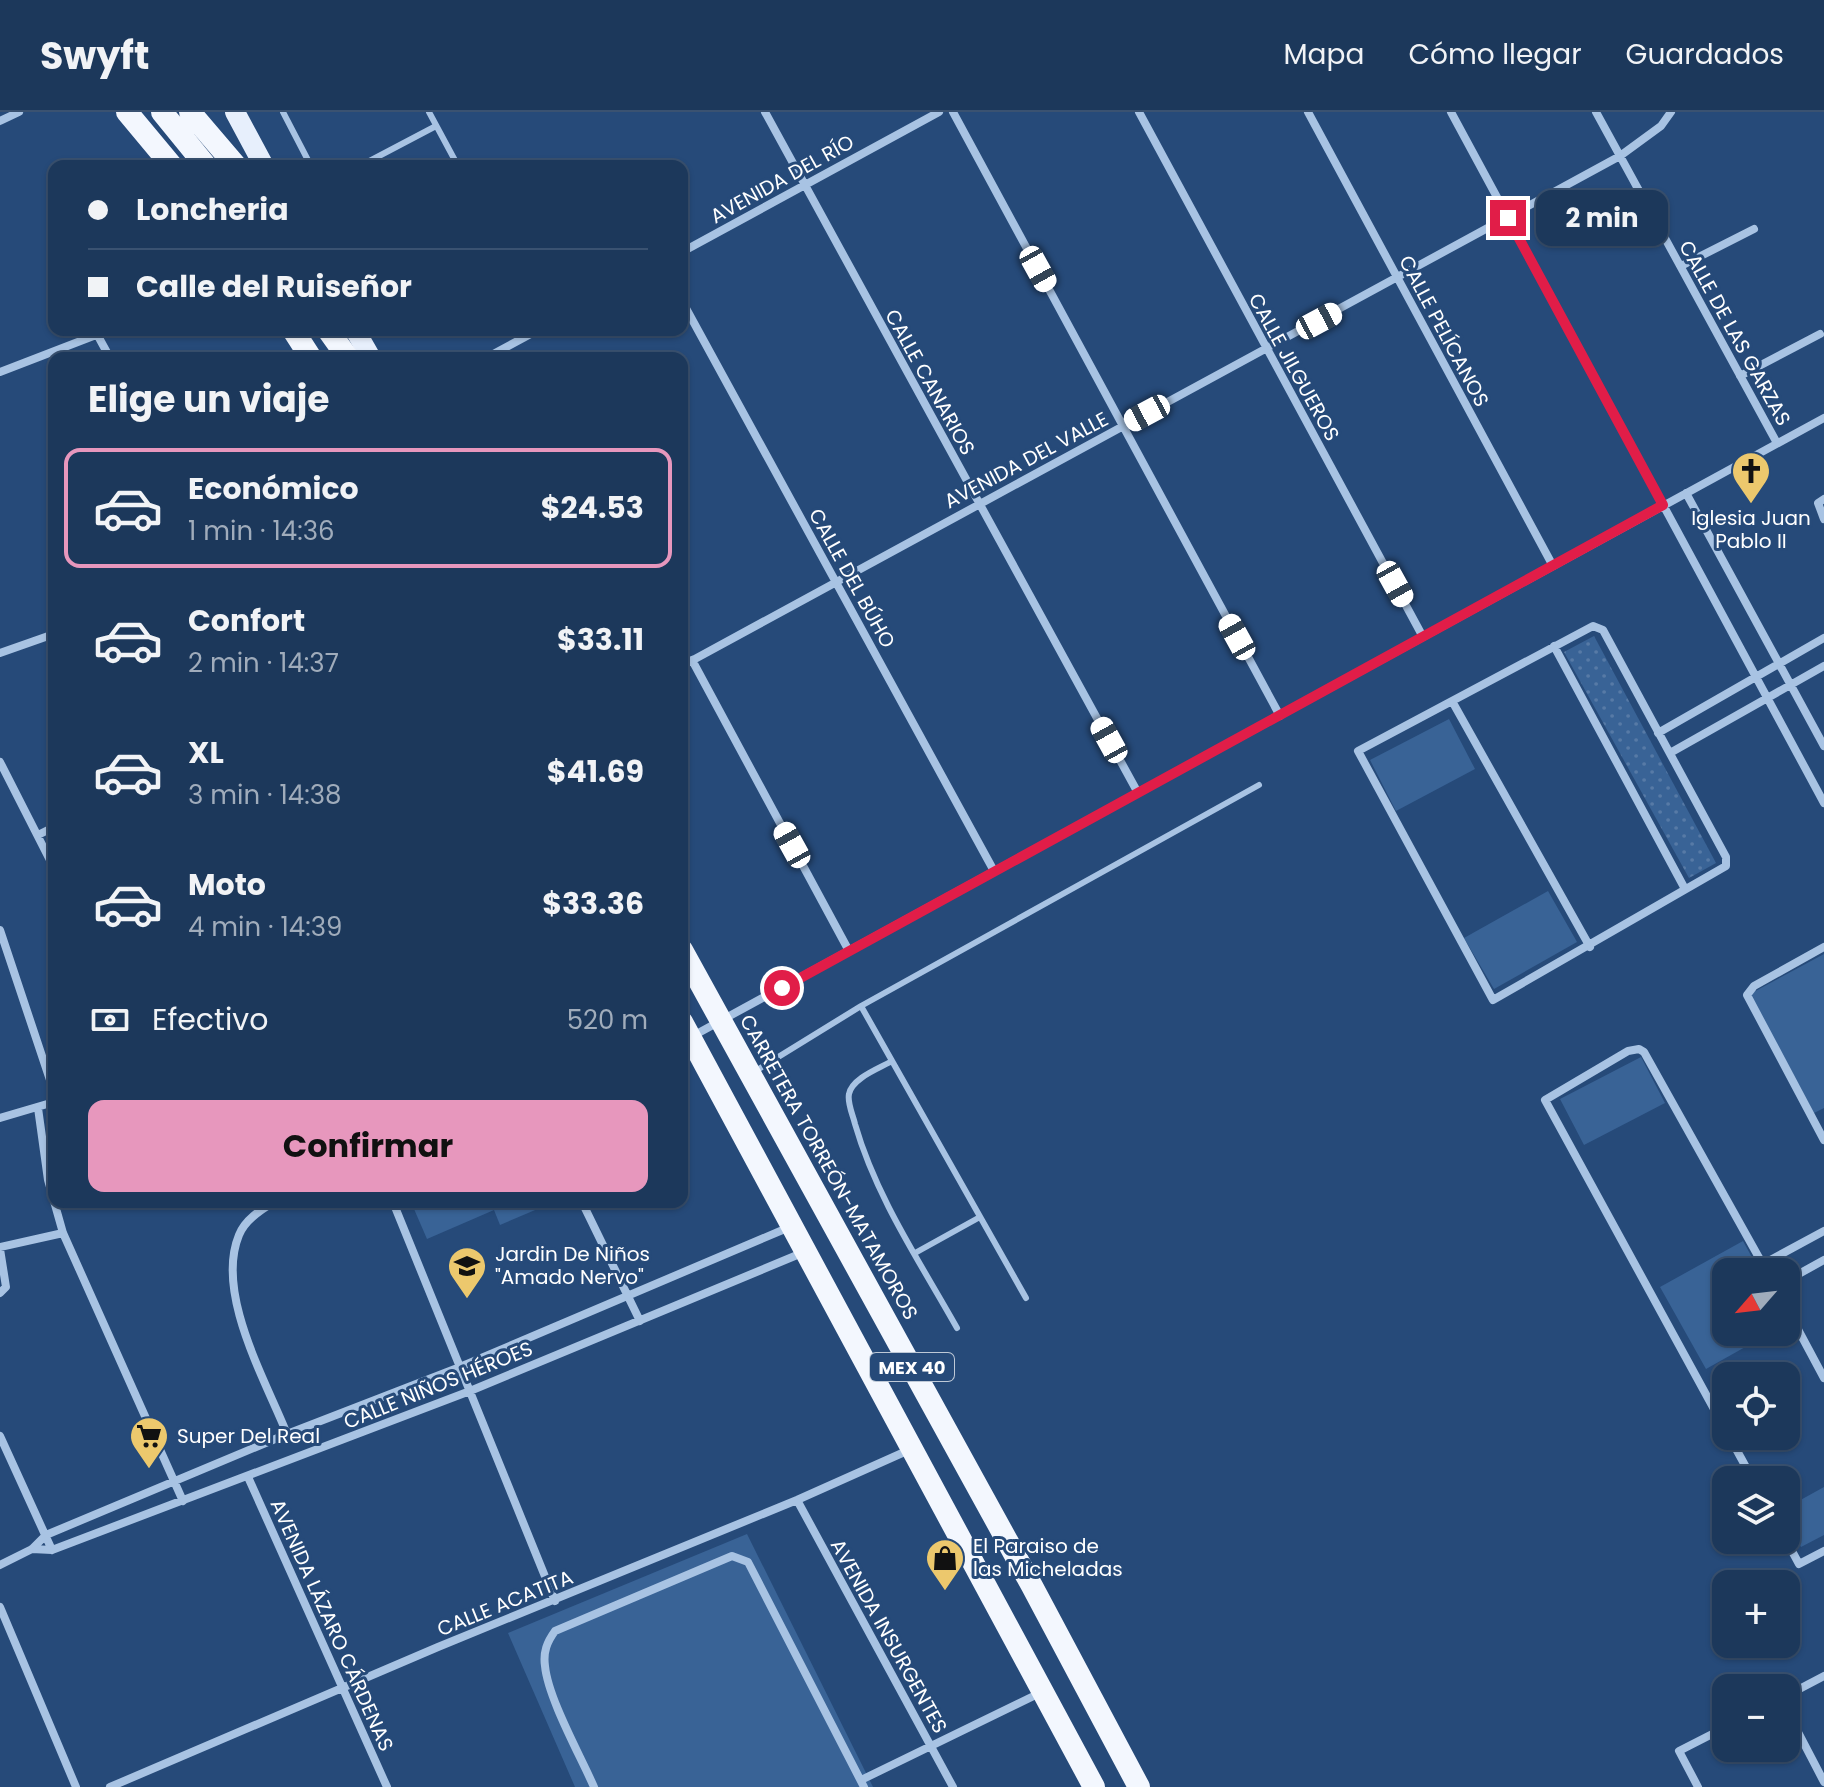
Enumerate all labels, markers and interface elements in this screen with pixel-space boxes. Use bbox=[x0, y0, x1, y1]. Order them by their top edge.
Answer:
text: Swyft bbox=[40, 29, 149, 82]
text: Mapa bbox=[1283, 35, 1364, 74]
text: Cómo llegar bbox=[1408, 35, 1582, 74]
text: Guardados bbox=[1626, 35, 1784, 74]
street label: AVENIDA DEL RÍO bbox=[705, 128, 859, 230]
text: Loncheria bbox=[136, 188, 289, 231]
callout: 2 min bbox=[1536, 190, 1668, 246]
route end bbox=[1490, 200, 1526, 236]
text: 2 min bbox=[1565, 200, 1639, 236]
street label: CALLE DE LAS GARZAS bbox=[1672, 235, 1798, 431]
car bbox=[1016, 242, 1060, 296]
street label: CALLE PELÍCANOS bbox=[1392, 250, 1496, 412]
text: Calle del Ruiseñor bbox=[136, 265, 412, 308]
street label: CALLE JILGUEROS bbox=[1242, 288, 1346, 446]
car bbox=[1292, 299, 1346, 343]
street label: CALLE CANARIOS bbox=[878, 304, 982, 460]
text: Elige un viaje bbox=[88, 374, 330, 425]
car bbox=[1120, 391, 1174, 435]
street label: AVENIDA DEL VALLE bbox=[939, 405, 1113, 515]
church icon: Iglesia Juan Pablo II bbox=[1730, 450, 1772, 505]
text: Económico bbox=[188, 467, 359, 510]
icon: car bbox=[92, 472, 164, 544]
text: $24.53 bbox=[541, 486, 644, 529]
street label: CALLE DEL BÚHO bbox=[802, 503, 902, 653]
place label: Iglesia Juan Pablo II bbox=[1691, 504, 1811, 555]
text: 1 min · 14:36 bbox=[188, 513, 335, 549]
car bbox=[1373, 557, 1417, 611]
text: Confort bbox=[188, 599, 305, 642]
icon: car bbox=[92, 604, 164, 676]
car bbox=[1215, 610, 1259, 664]
text: $33.11 bbox=[557, 618, 644, 661]
text: 2 min · 14:37 bbox=[188, 645, 339, 681]
car bbox=[1087, 713, 1131, 767]
text: XL bbox=[188, 731, 224, 774]
icon: car bbox=[92, 736, 164, 808]
text: $41.69 bbox=[547, 750, 644, 793]
text: 3 min · 14:38 bbox=[188, 777, 341, 813]
car bbox=[770, 818, 814, 872]
text: Moto bbox=[188, 863, 266, 906]
icon: car bbox=[92, 868, 164, 940]
text: $33.36 bbox=[542, 882, 644, 925]
text: 4 min · 14:39 bbox=[188, 909, 342, 945]
route start bbox=[764, 970, 800, 1006]
icon: cash bbox=[88, 998, 132, 1042]
text: Efectivo bbox=[152, 998, 268, 1041]
text: 520 m bbox=[567, 1002, 648, 1038]
street label: CARRETERA TORREÓN-MATAMOROS bbox=[733, 1009, 925, 1325]
button: Confirmar bbox=[88, 1100, 648, 1192]
place label: Jardin De Niños "Amado Nervo" bbox=[495, 1240, 650, 1291]
school or university icon: Jardin De Niños "Amado Nervo" bbox=[446, 1245, 488, 1300]
north arrow bbox=[1712, 1258, 1800, 1346]
map controls bbox=[1712, 1258, 1800, 1762]
street label: CALLE NIÑOS HÉROES bbox=[339, 1334, 537, 1436]
road number: MEX 40 bbox=[870, 1353, 954, 1381]
button: locate bbox=[1712, 1362, 1800, 1450]
supermarket icon: Super Del Real bbox=[128, 1415, 170, 1470]
place label: Super Del Real bbox=[177, 1422, 320, 1450]
button: layers bbox=[1712, 1466, 1800, 1554]
street label: AVENIDA LÁZARO CÁRDENAS bbox=[264, 1494, 400, 1756]
place label: El Paraiso de las Micheladas bbox=[973, 1532, 1123, 1583]
street label: AVENIDA INSURGENTES bbox=[824, 1534, 954, 1738]
shop icon: El Paraiso de las Micheladas bbox=[924, 1537, 966, 1592]
street label: CALLE ACATITA bbox=[433, 1563, 577, 1643]
button: + bbox=[1712, 1570, 1800, 1658]
button: − bbox=[1712, 1674, 1800, 1762]

